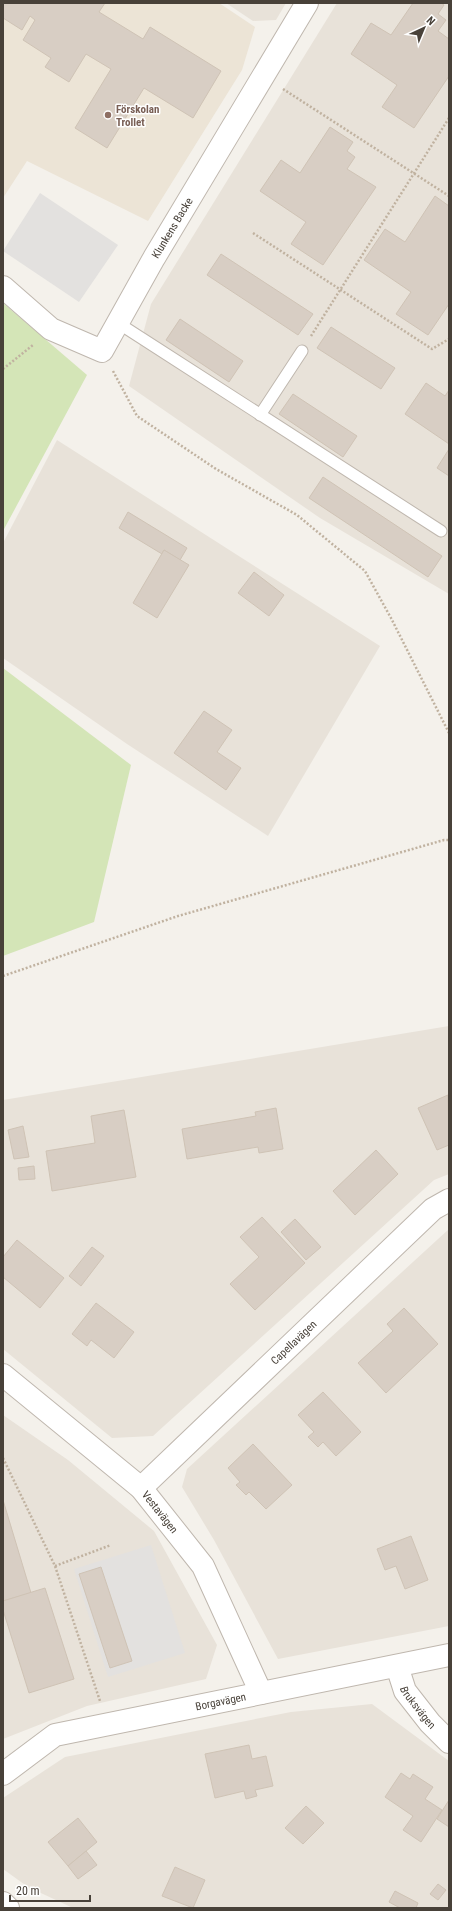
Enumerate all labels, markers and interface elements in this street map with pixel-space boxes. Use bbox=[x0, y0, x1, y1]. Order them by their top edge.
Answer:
north arrow bbox=[404, 8, 444, 48]
text: N bbox=[424, 14, 438, 28]
place label: Förskolan Trollet bbox=[116, 103, 159, 129]
marker: Förskolan Trollet bbox=[103, 110, 113, 120]
street label: Klunkens Backe bbox=[149, 195, 195, 261]
street label: Capellavägen bbox=[268, 1317, 319, 1367]
street label: Vestavägen bbox=[139, 1488, 181, 1536]
street label: Bruksvägen bbox=[397, 1685, 438, 1731]
street label: Borgavägen bbox=[194, 1690, 247, 1713]
scale bar bbox=[10, 1877, 90, 1903]
text: 20 m bbox=[16, 1884, 40, 1898]

